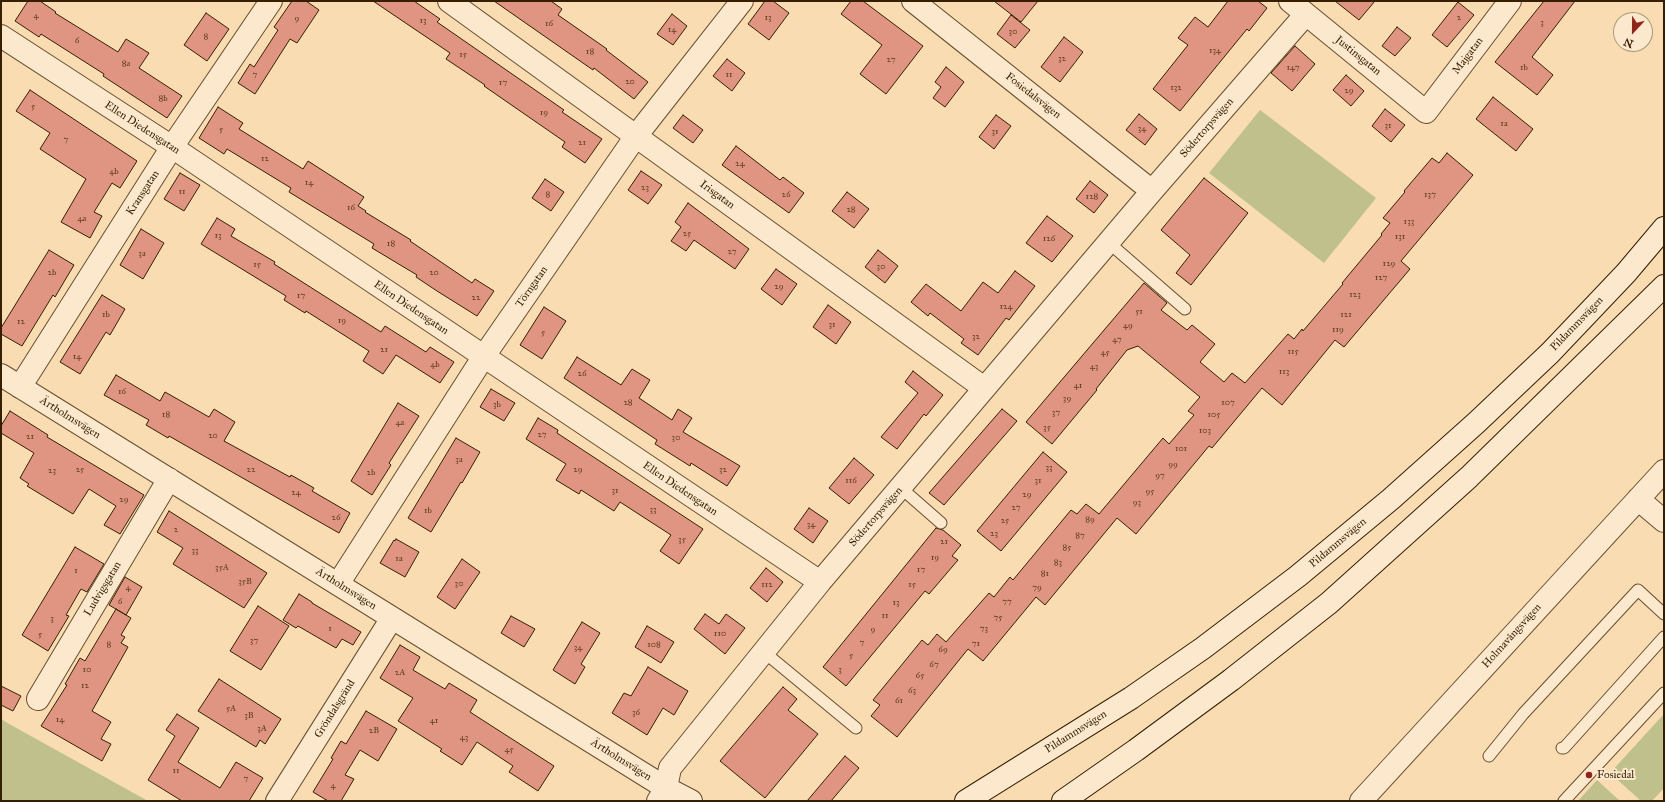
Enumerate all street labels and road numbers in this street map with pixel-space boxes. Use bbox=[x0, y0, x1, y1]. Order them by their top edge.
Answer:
street label: Justinsgatan bbox=[1332, 33, 1384, 79]
street label: Majgatan bbox=[1450, 35, 1486, 77]
street label: Fosiedalsvägen bbox=[1003, 70, 1063, 122]
street label: Södertorpsvägen bbox=[1177, 95, 1237, 161]
street label: Ellen Diedensgatan bbox=[102, 99, 182, 157]
street label: Kransgatan bbox=[124, 168, 162, 218]
street label: Irisgatan bbox=[697, 178, 737, 212]
street label: Törngatan bbox=[513, 264, 551, 310]
street label: Ellen Diedensgatan bbox=[371, 278, 451, 338]
street label: Pildammsvägen bbox=[1548, 294, 1606, 354]
street label: Ärtholmsvägen bbox=[37, 394, 103, 442]
street label: Ellen Diedensgatan bbox=[640, 459, 720, 519]
street label: Södertorpsvägen bbox=[846, 484, 906, 550]
street label: Pildammsvägen bbox=[1307, 515, 1369, 571]
street label: Ludvigsgatan bbox=[82, 559, 124, 619]
street label: Ärtholmsvägen bbox=[313, 565, 379, 613]
street label: Holmavångsvägen bbox=[1480, 601, 1544, 671]
street label: Gröndalsgränd bbox=[312, 677, 358, 741]
street label: Pildammsvägen bbox=[1043, 708, 1109, 756]
street label: Ärtholmsvägen bbox=[588, 736, 654, 784]

